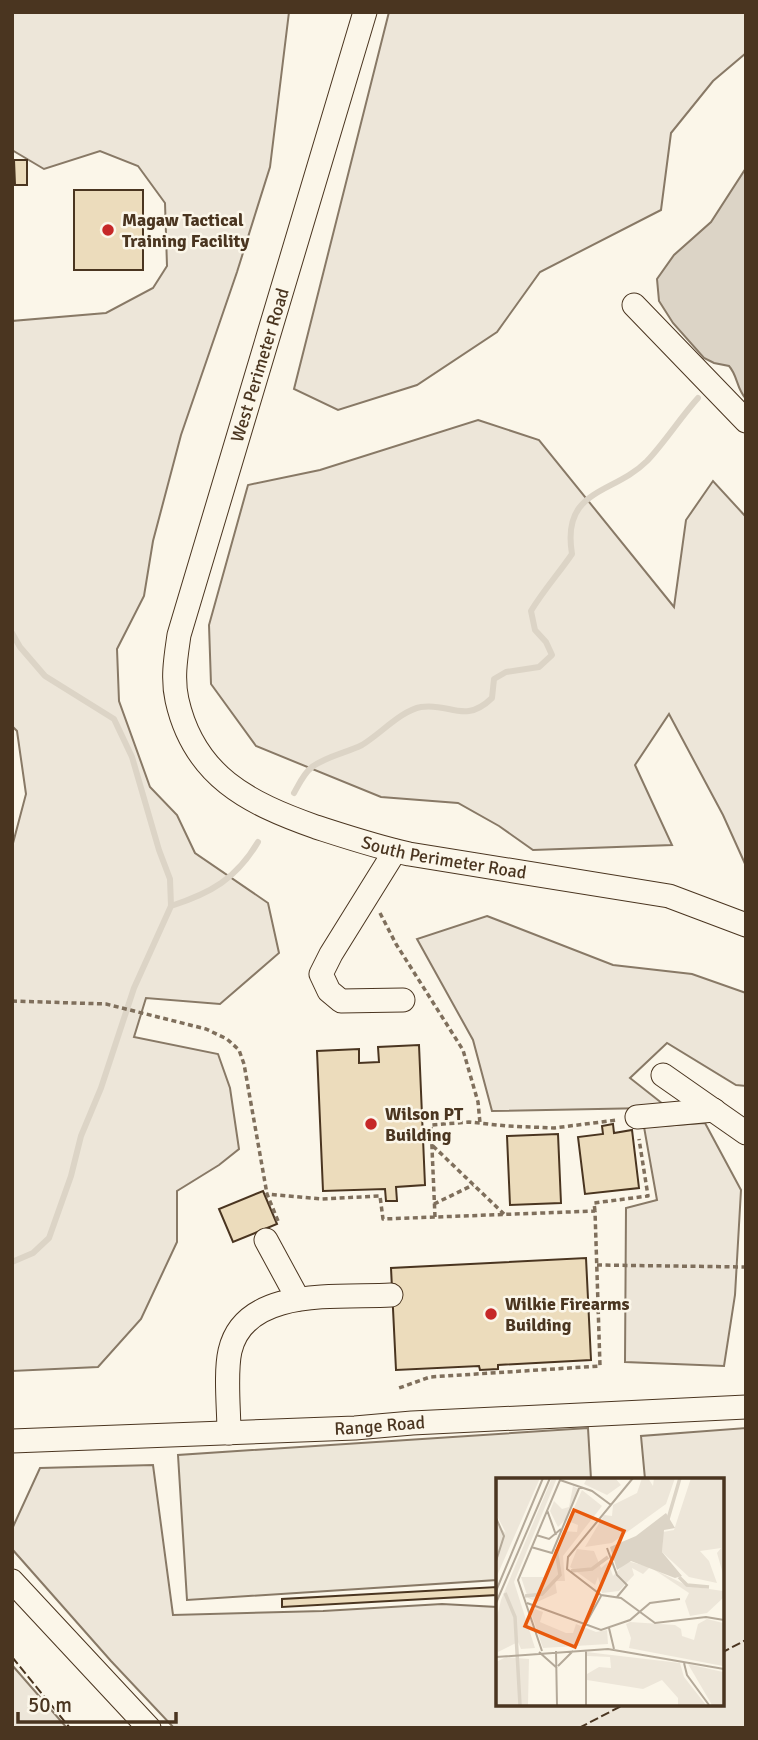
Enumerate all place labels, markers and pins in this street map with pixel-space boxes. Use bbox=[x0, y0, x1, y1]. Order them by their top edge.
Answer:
place label: Magaw Tactical Training Facility bbox=[122, 209, 249, 252]
marker: Magaw Tactical Training Facility bbox=[100, 222, 116, 238]
place label: Wilson PT Building bbox=[385, 1103, 464, 1146]
marker: Wilson PT Building bbox=[363, 1116, 379, 1132]
place label: Wilkie Firearms Building bbox=[505, 1293, 630, 1336]
marker: Wilkie Firearms Building bbox=[483, 1306, 499, 1322]

